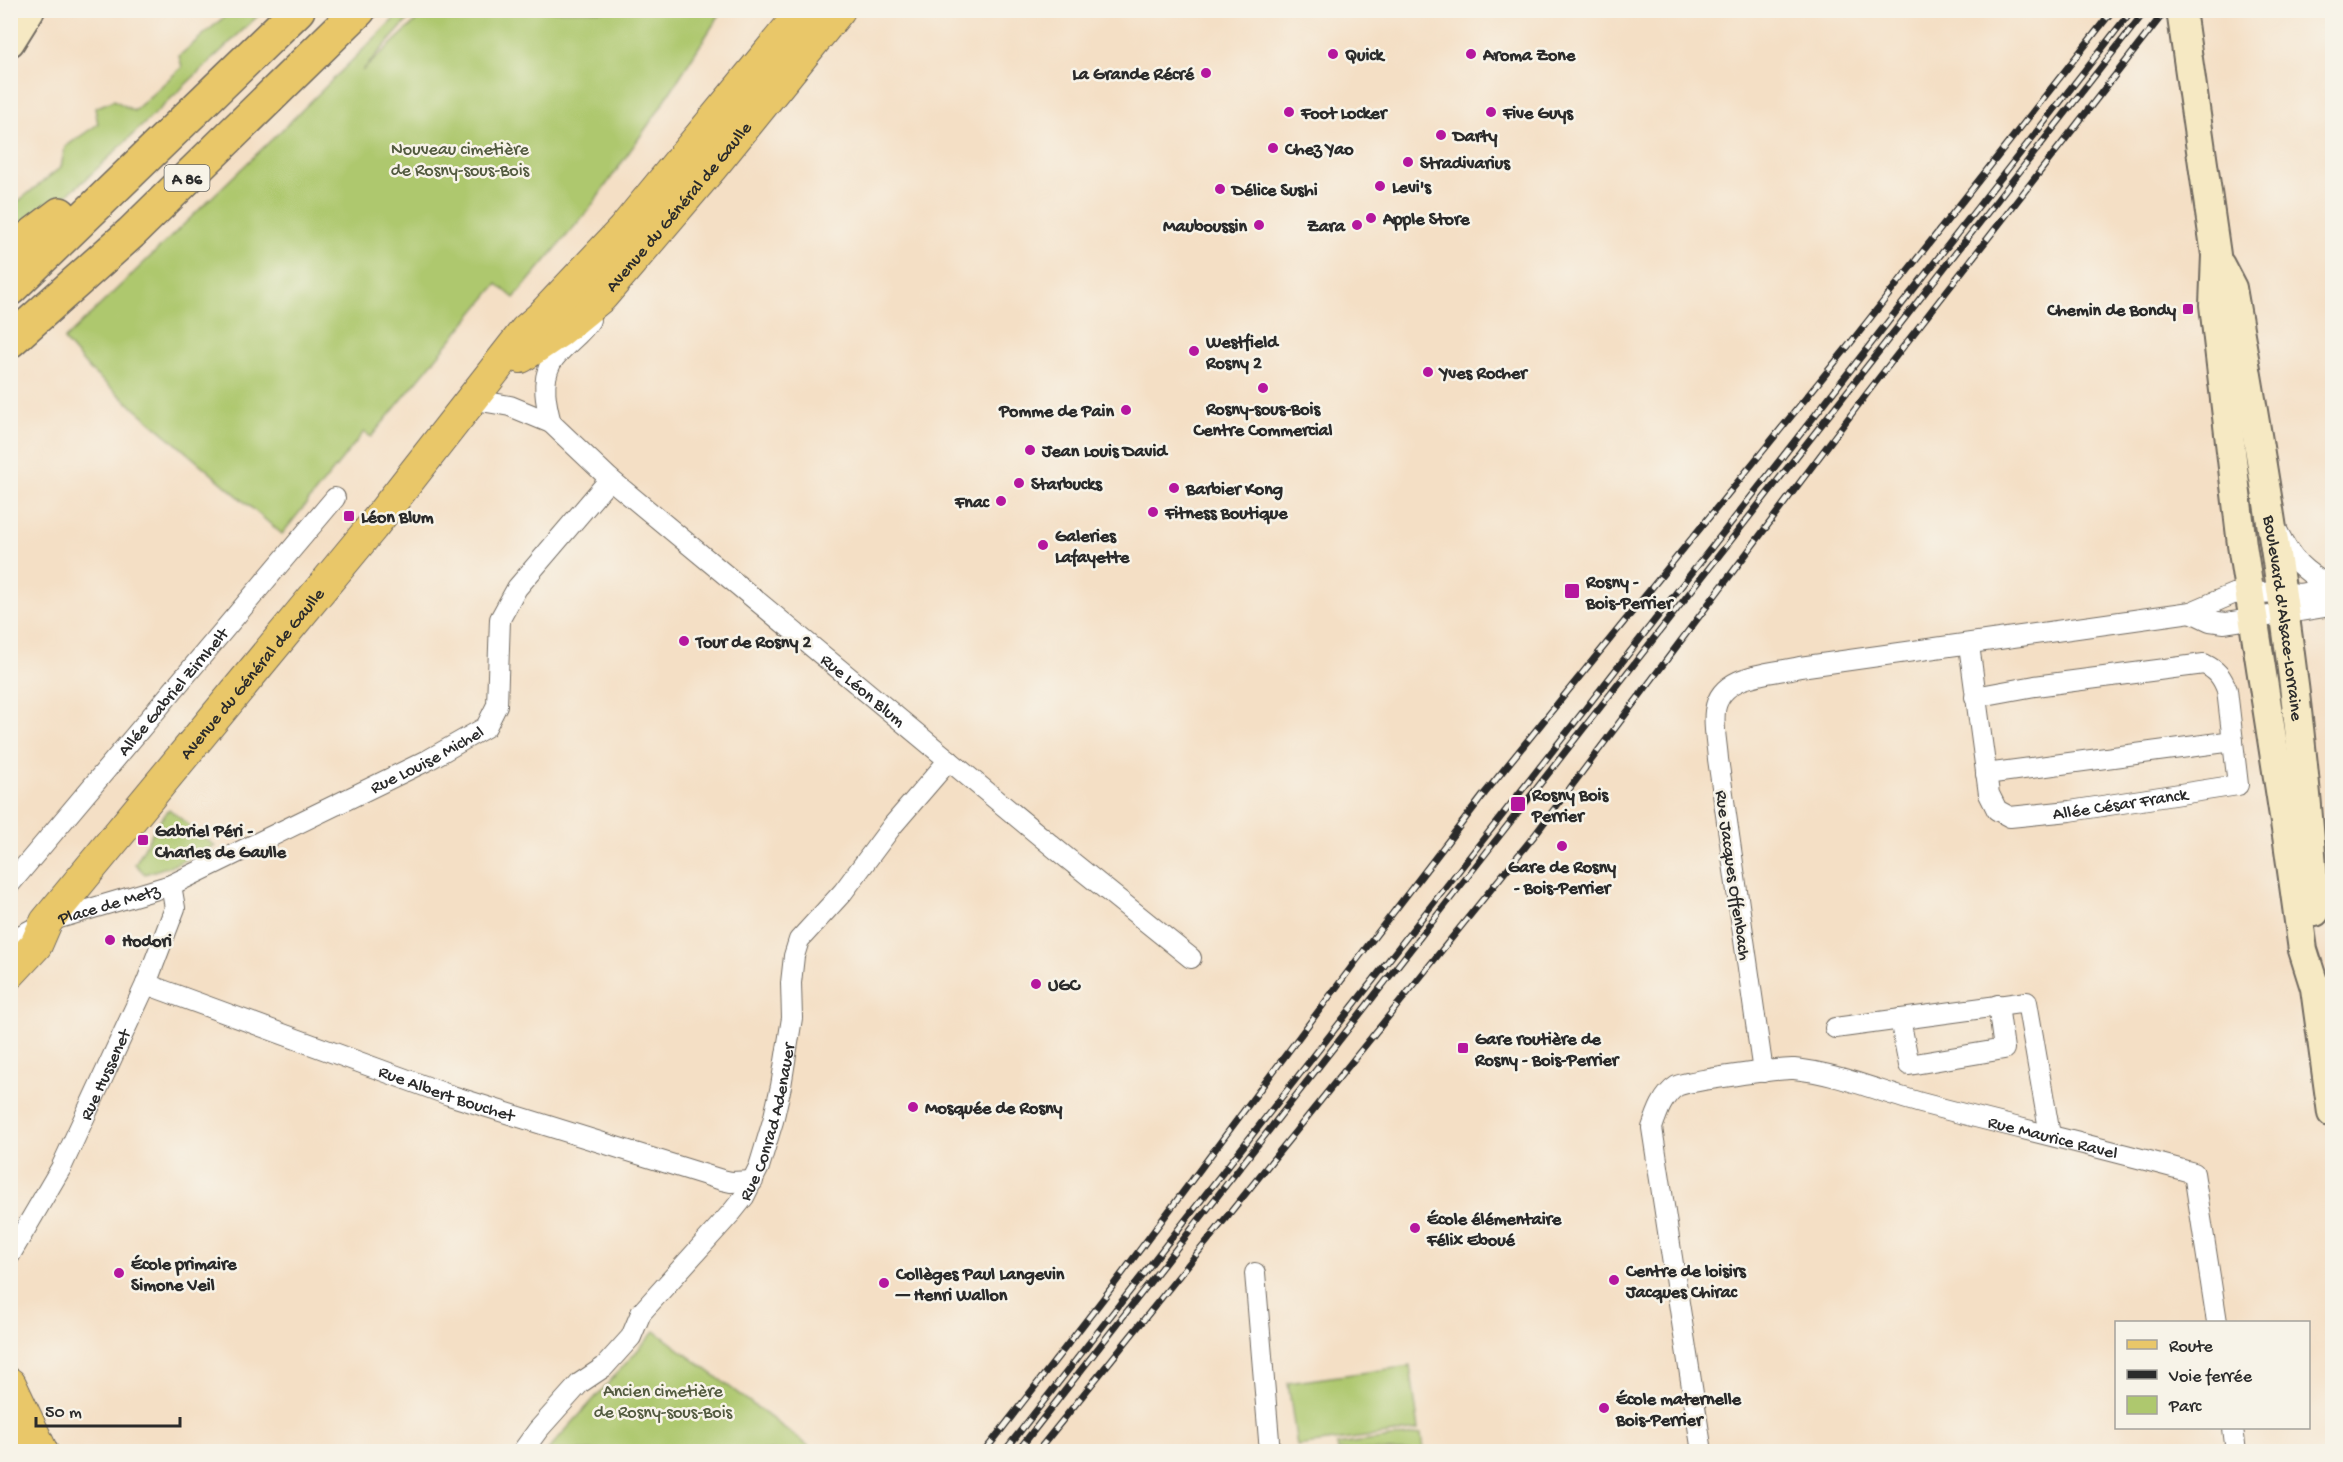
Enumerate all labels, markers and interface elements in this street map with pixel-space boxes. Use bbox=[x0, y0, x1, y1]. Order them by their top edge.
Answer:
place label: Quick bbox=[1345, 46, 1386, 67]
place label: Aroma Zone bbox=[1482, 46, 1576, 67]
marker: Quick bbox=[1326, 47, 1340, 61]
marker: Aroma Zone bbox=[1464, 47, 1478, 61]
place label: La Grande Récré bbox=[1072, 65, 1195, 86]
marker: La Grande Récré bbox=[1199, 66, 1213, 80]
place label: Foot Locker bbox=[1300, 104, 1389, 125]
place label: Five Guys bbox=[1502, 104, 1574, 125]
marker: Foot Locker bbox=[1282, 105, 1296, 119]
marker: Five Guys bbox=[1484, 105, 1498, 119]
street label: Avenue du Général de Gaulle bbox=[602, 118, 758, 297]
place label: Darty bbox=[1451, 127, 1497, 148]
marker: Darty bbox=[1434, 128, 1448, 142]
park label: Nouveau cimetière de Rosny-sous-Bois bbox=[391, 140, 531, 182]
place label: Chez Yao bbox=[1284, 140, 1354, 161]
marker: Chez Yao bbox=[1266, 141, 1280, 155]
place label: Stradivarius bbox=[1420, 154, 1511, 175]
marker: Stradivarius bbox=[1401, 155, 1415, 169]
road number: A 86 bbox=[164, 165, 210, 191]
place label: Levi's bbox=[1392, 178, 1432, 199]
marker: Levi's bbox=[1373, 179, 1387, 193]
place label: Délice Sushi bbox=[1230, 181, 1318, 202]
marker: Délice Sushi bbox=[1213, 182, 1227, 196]
place label: Apple Store bbox=[1382, 210, 1470, 231]
marker: Apple Store bbox=[1364, 211, 1378, 225]
place label: Mauboussin bbox=[1163, 217, 1247, 238]
place label: Zara bbox=[1307, 217, 1346, 238]
marker: Mauboussin bbox=[1252, 218, 1266, 232]
marker: Zara bbox=[1350, 218, 1364, 232]
place label: Chemin de Bondy bbox=[2046, 301, 2176, 322]
marker: Chemin de Bondy bbox=[2181, 302, 2195, 316]
place label: Westfield Rosny 2 bbox=[1205, 333, 1280, 375]
marker: Westfield Rosny 2 bbox=[1187, 344, 1201, 358]
place label: Yves Rocher bbox=[1438, 364, 1529, 385]
marker: Yves Rocher bbox=[1421, 365, 1435, 379]
marker: Rosny-sous-Bois Centre Commercial bbox=[1256, 381, 1270, 395]
place label: Rosny-sous-Bois Centre Commercial bbox=[1192, 400, 1333, 442]
place label: Pomme de Pain bbox=[998, 402, 1114, 423]
marker: Pomme de Pain bbox=[1119, 403, 1133, 417]
place label: Jean Louis David bbox=[1041, 442, 1169, 463]
marker: Jean Louis David bbox=[1023, 443, 1037, 457]
place label: Starbucks bbox=[1031, 475, 1103, 496]
marker: Starbucks bbox=[1012, 476, 1026, 490]
place label: Barbier Kong bbox=[1185, 480, 1283, 501]
marker: Barbier Kong bbox=[1167, 481, 1181, 495]
place label: Fnac bbox=[954, 493, 990, 514]
marker: Fnac bbox=[994, 494, 1008, 508]
place label: Fitness Boutique bbox=[1164, 504, 1288, 525]
marker: Fitness Boutique bbox=[1146, 505, 1160, 519]
place label: Léon Blum bbox=[361, 508, 434, 529]
marker: Léon Blum bbox=[342, 509, 356, 523]
street label: Boulevard d'Alsace-Lorraine bbox=[2257, 513, 2306, 723]
place label: Galeries Lafayette bbox=[1055, 527, 1130, 569]
marker: Galeries Lafayette bbox=[1036, 538, 1050, 552]
place label: Rosny - Bois-Perrier bbox=[1585, 573, 1675, 615]
marker: Rosny - Bois-Perrier bbox=[1563, 582, 1581, 600]
street label: Avenue du Général de Gaulle bbox=[177, 584, 331, 765]
street label: Allée Gabriel Zirnhelt bbox=[114, 623, 235, 761]
place label: Tour de Rosny 2 bbox=[694, 633, 812, 654]
marker: Tour de Rosny 2 bbox=[677, 634, 691, 648]
street label: Rue Léon Blum bbox=[815, 650, 909, 733]
street label: Rue Louise Michel bbox=[367, 722, 488, 799]
street label: Allée César Franck bbox=[2052, 785, 2191, 826]
place label: Rosny Bois Perrier bbox=[1531, 786, 1610, 828]
street label: Rue Jacques Offenbach bbox=[1709, 789, 1754, 962]
marker: Rosny Bois Perrier bbox=[1509, 795, 1527, 813]
place label: Gabriel Péri - Charles de Gaulle bbox=[154, 822, 287, 864]
marker: Gabriel Péri - Charles de Gaulle bbox=[136, 833, 150, 847]
marker: Gare de Rosny - Bois-Perrier bbox=[1555, 839, 1569, 853]
place label: Gare de Rosny - Bois-Perrier bbox=[1508, 858, 1616, 900]
street label: Place de Metz bbox=[55, 881, 164, 931]
place label: Hodori bbox=[122, 932, 172, 953]
marker: Hodori bbox=[103, 933, 117, 947]
place label: UGC bbox=[1048, 976, 1082, 997]
marker: UGC bbox=[1029, 977, 1043, 991]
street label: Rue Hussenet bbox=[76, 1025, 137, 1124]
place label: Gare routière de Rosny - Bois-Perrier bbox=[1474, 1030, 1621, 1072]
street label: Rue Conrad Adenauer bbox=[736, 1040, 801, 1205]
marker: Gare routière de Rosny - Bois-Perrier bbox=[1456, 1041, 1470, 1055]
street label: Rue Albert Bouchet bbox=[375, 1062, 518, 1128]
place label: Mosquée de Rosny bbox=[925, 1099, 1063, 1120]
marker: Mosquée de Rosny bbox=[906, 1100, 920, 1114]
street label: Rue Maurice Ravel bbox=[1985, 1113, 2120, 1165]
place label: École élémentaire Félix Eboué bbox=[1426, 1209, 1562, 1252]
marker: École élémentaire Félix Eboué bbox=[1408, 1221, 1422, 1235]
place label: École primaire Simone Veil bbox=[131, 1254, 237, 1297]
place label: Centre de loisirs Jacques Chirac bbox=[1625, 1262, 1747, 1304]
place label: Collèges Paul Langevin — Henri Wallon bbox=[895, 1265, 1065, 1307]
marker: École primaire Simone Veil bbox=[112, 1266, 126, 1280]
marker: Centre de loisirs Jacques Chirac bbox=[1607, 1273, 1621, 1287]
marker: Collèges Paul Langevin — Henri Wallon bbox=[877, 1276, 891, 1290]
legend bbox=[2115, 1321, 2310, 1429]
text: Route bbox=[2169, 1337, 2214, 1358]
text: Voie ferrée bbox=[2168, 1367, 2253, 1388]
park label: Ancien cimetière de Rosny-sous-Bois bbox=[594, 1382, 734, 1424]
place label: École maternelle Bois-Perrier bbox=[1615, 1389, 1742, 1432]
scale bar bbox=[36, 1390, 180, 1428]
text: Parc bbox=[2168, 1397, 2202, 1418]
marker: École maternelle Bois-Perrier bbox=[1597, 1401, 1611, 1415]
text: 50 m bbox=[45, 1403, 82, 1424]

